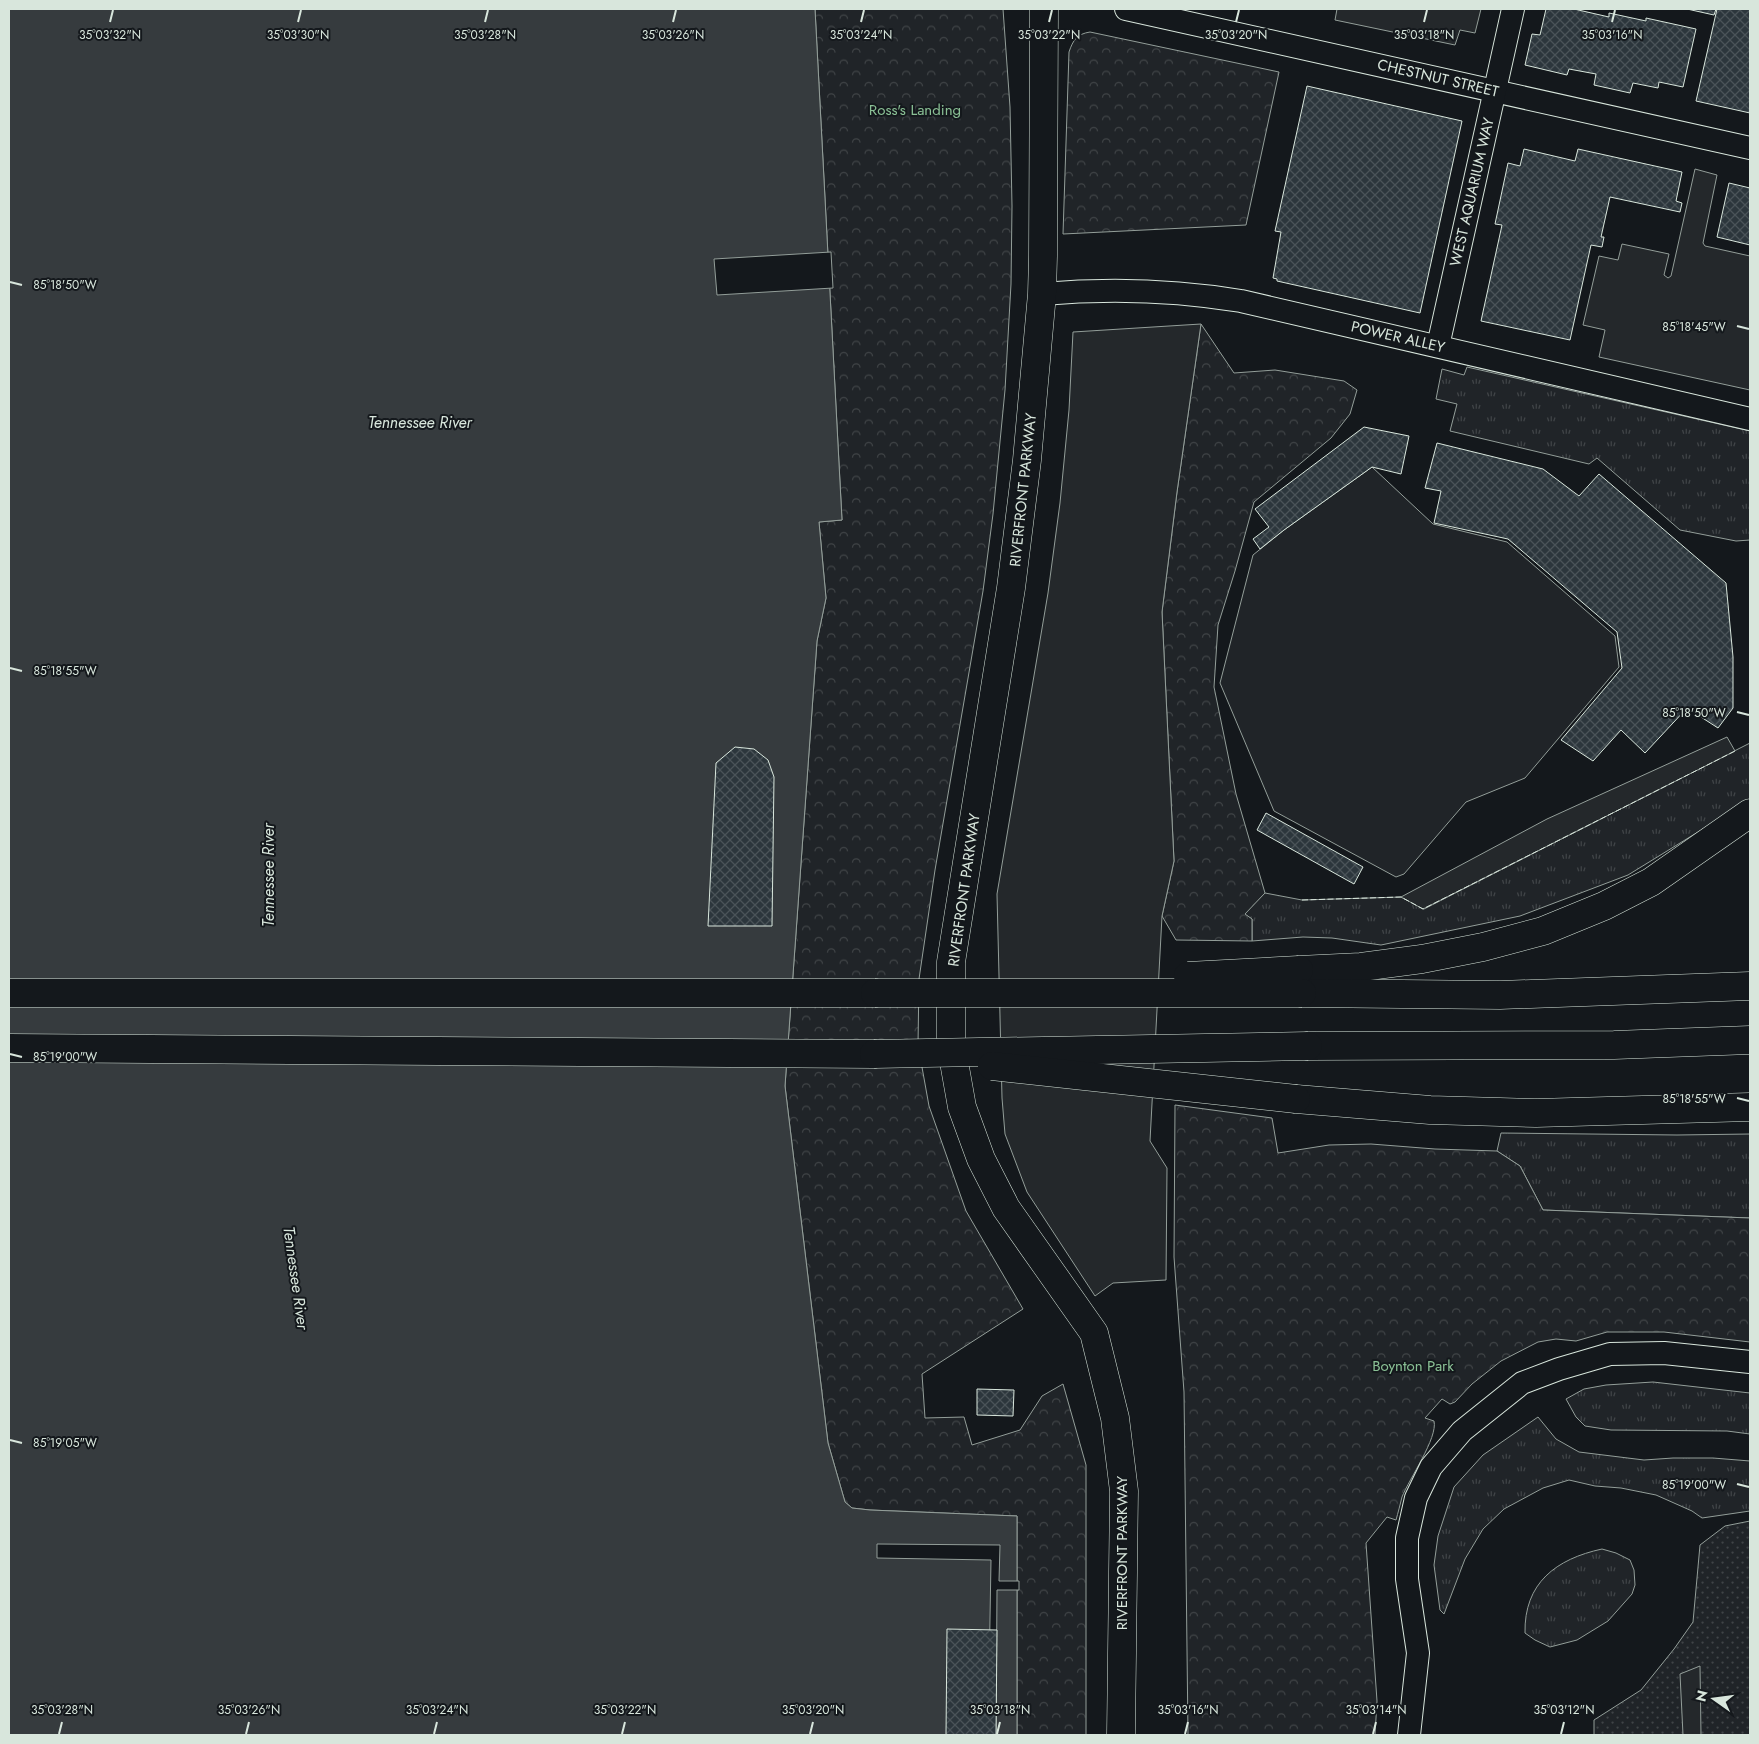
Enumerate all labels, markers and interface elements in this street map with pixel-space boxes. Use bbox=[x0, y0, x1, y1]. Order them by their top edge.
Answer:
text: 35°03'32"N bbox=[79, 26, 141, 44]
text: 35°03'30"N bbox=[267, 26, 329, 44]
text: 35°03'28"N bbox=[454, 26, 516, 44]
text: 35°03'26"N bbox=[642, 26, 704, 44]
text: 35°03'24"N bbox=[830, 26, 892, 44]
text: 35°03'22"N bbox=[1018, 26, 1080, 44]
text: 35°03'20"N bbox=[1205, 26, 1267, 44]
text: 35°03'18"N bbox=[1394, 26, 1454, 44]
text: 35°03'16"N bbox=[1581, 26, 1643, 44]
street label: CHESTNUT STREET bbox=[1375, 53, 1501, 103]
park label: Ross's Landing bbox=[869, 99, 961, 121]
street label: WEST AQUARIUM WAY bbox=[1444, 115, 1500, 269]
text: 85°18'50"W bbox=[33, 276, 97, 294]
street label: POWER ALLEY bbox=[1349, 316, 1448, 359]
text: 85°18'45"W bbox=[1662, 318, 1726, 336]
water label: Tennessee River bbox=[368, 411, 474, 434]
street label: RIVERFRONT PARKWAY bbox=[1004, 411, 1042, 568]
text: 85°18'55"W bbox=[33, 662, 97, 680]
text: 85°18'50"W bbox=[1662, 704, 1726, 722]
street label: RIVERFRONT PARKWAY bbox=[942, 811, 986, 968]
water label: Tennessee River bbox=[257, 821, 280, 927]
text: 85°19'00"W bbox=[33, 1048, 97, 1066]
text: 85°18'55"W bbox=[1662, 1090, 1726, 1108]
water label: Tennessee River bbox=[277, 1225, 315, 1333]
park label: Boynton Park bbox=[1372, 1355, 1454, 1377]
text: 85°19'05"W bbox=[33, 1434, 97, 1452]
street label: RIVERFRONT PARKWAY bbox=[1111, 1475, 1133, 1630]
text: 85°19'00"W bbox=[1662, 1476, 1726, 1494]
north arrow bbox=[1689, 1674, 1739, 1724]
text: N bbox=[1690, 1688, 1712, 1704]
text: 35°03'28"N bbox=[31, 1701, 93, 1719]
text: 35°03'26"N bbox=[218, 1701, 280, 1719]
text: 35°03'24"N bbox=[406, 1701, 468, 1719]
text: 35°03'22"N bbox=[594, 1701, 656, 1719]
text: 35°03'20"N bbox=[782, 1701, 844, 1719]
text: 35°03'18"N bbox=[970, 1701, 1030, 1719]
text: 35°03'16"N bbox=[1157, 1701, 1219, 1719]
text: 35°03'14"N bbox=[1345, 1701, 1407, 1719]
text: 35°03'12"N bbox=[1534, 1701, 1594, 1719]

